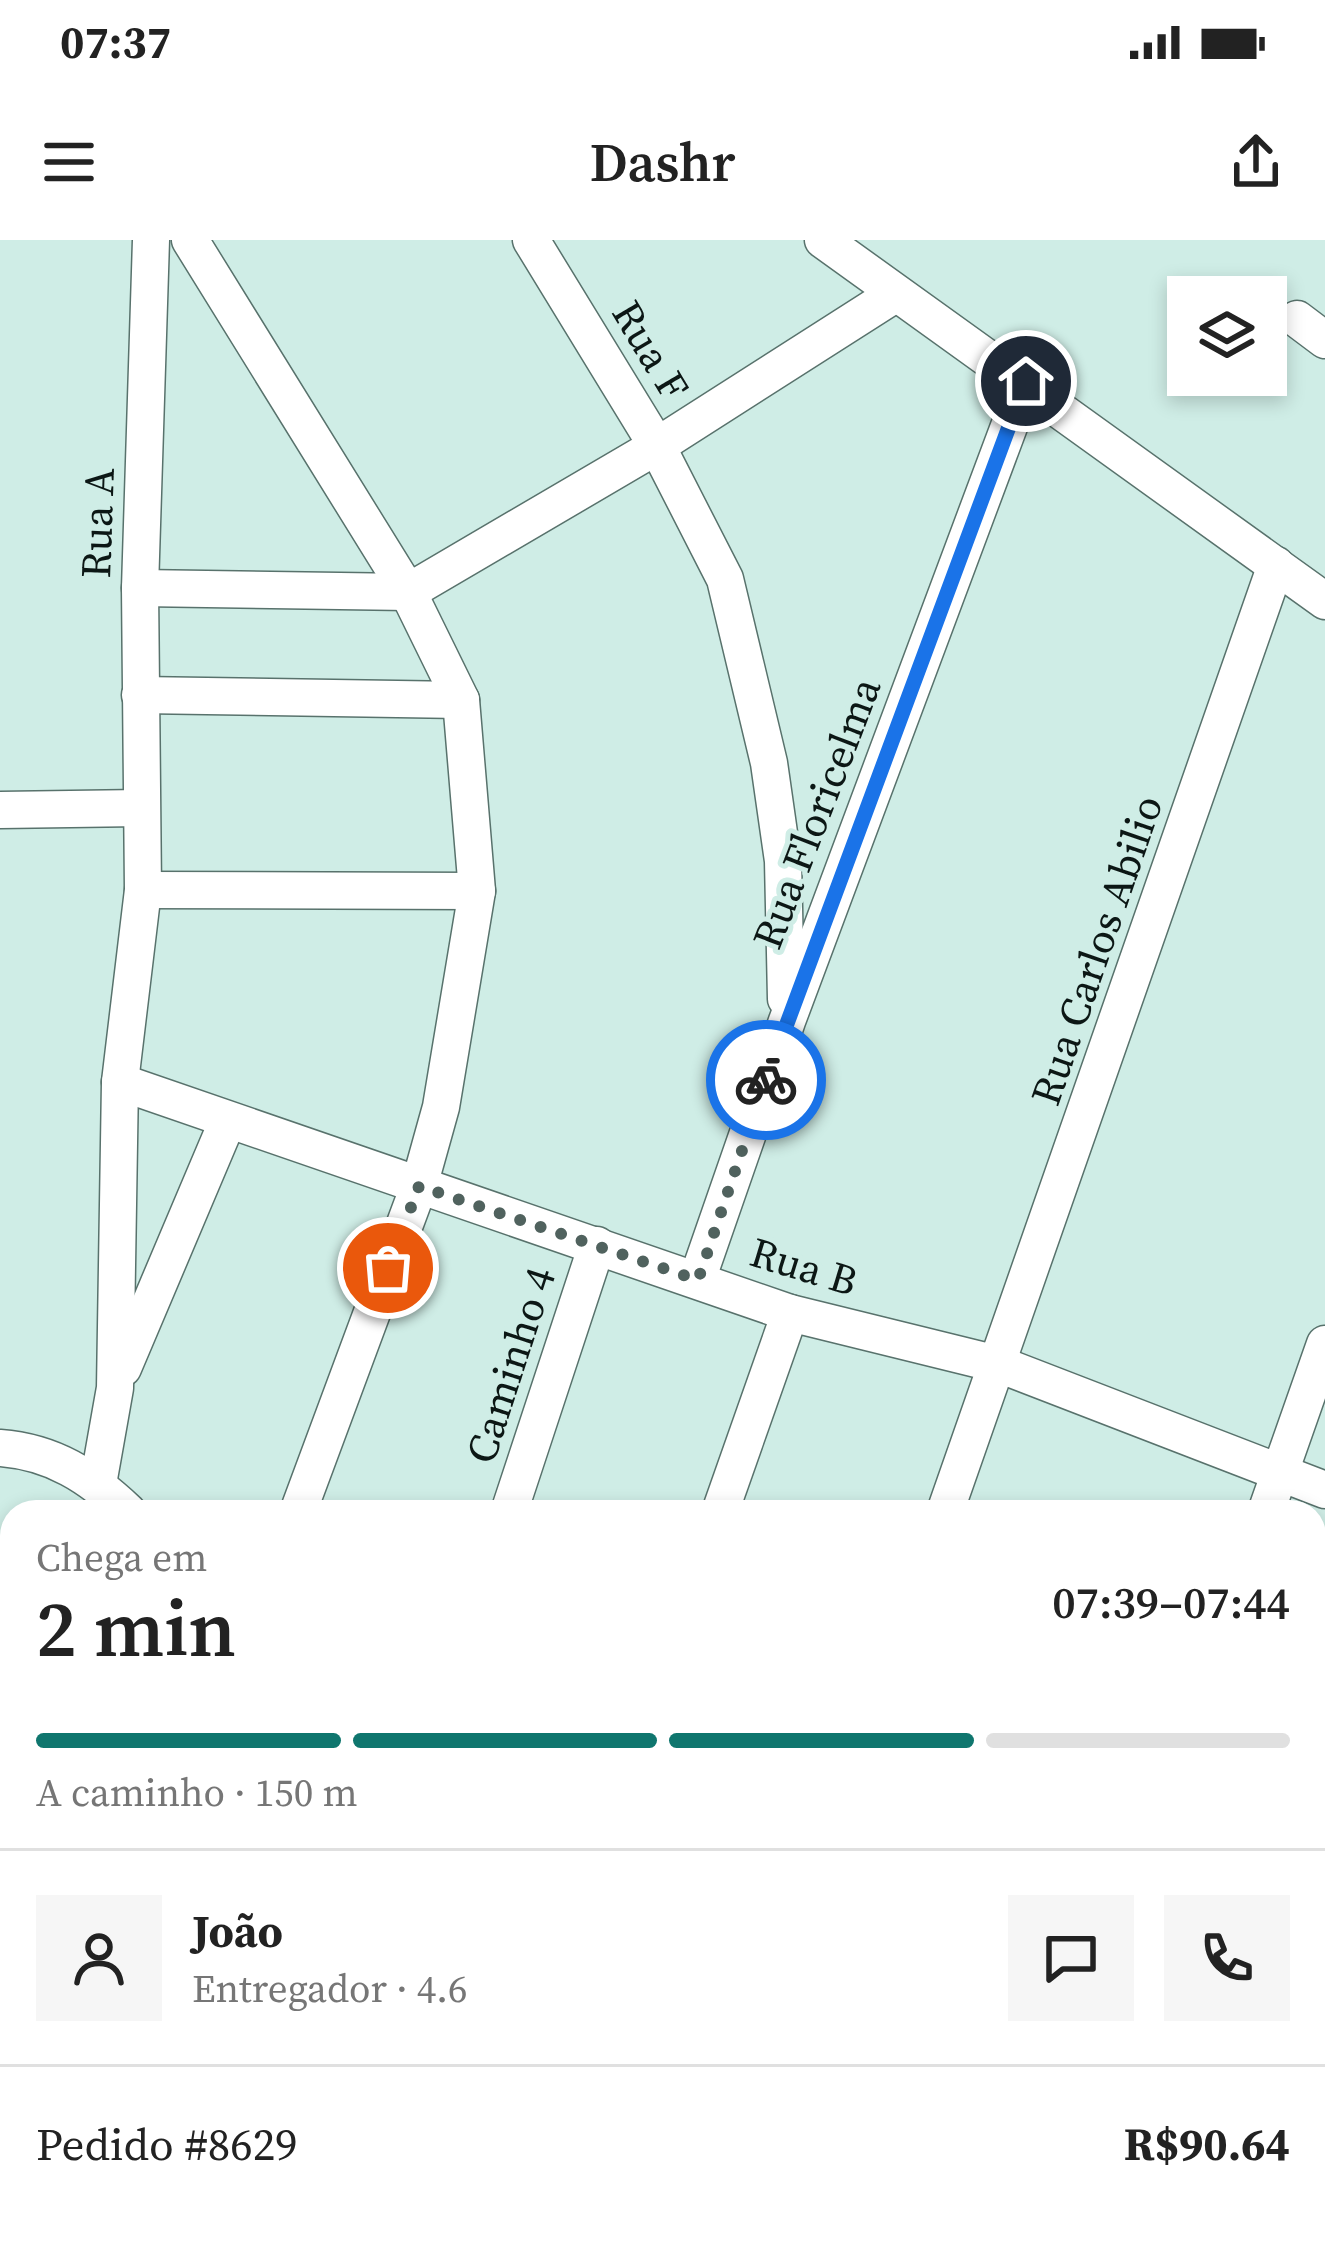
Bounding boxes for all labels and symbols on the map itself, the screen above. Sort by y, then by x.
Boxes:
street label: Rua F [599,289,703,411]
pin [975,330,1077,432]
street label: Rua A [66,467,128,579]
street label: Rua Floricelma [738,669,895,957]
street label: Rua Carlos Abilio [1016,787,1176,1113]
courier [706,1020,826,1140]
pin [337,1217,439,1319]
street label: Rua B [743,1222,865,1310]
street label: Caminho 4 [451,1260,569,1470]

